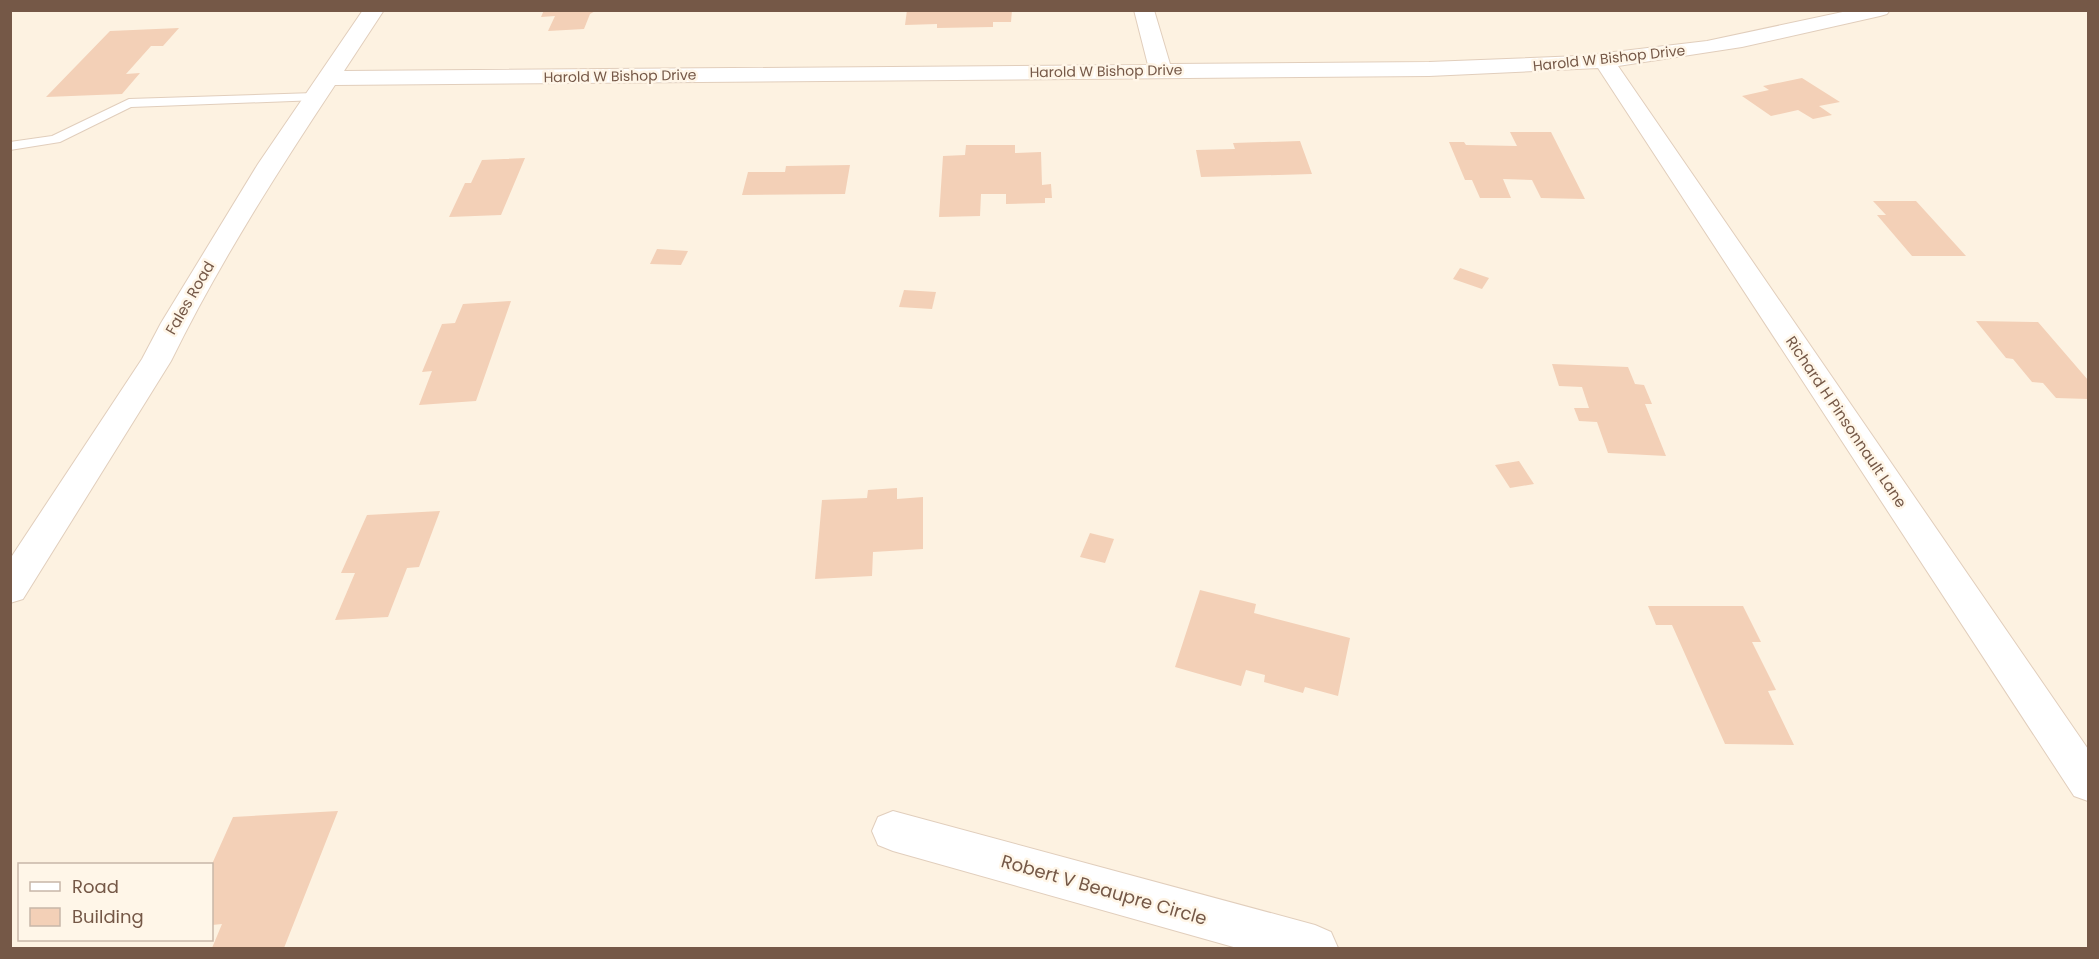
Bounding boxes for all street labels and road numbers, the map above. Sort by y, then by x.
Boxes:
street label: Harold W Bishop Drive [1532,40,1686,76]
street label: Harold W Bishop Drive [1029,60,1183,82]
street label: Harold W Bishop Drive [543,65,697,87]
street label: Fales Road [160,257,219,338]
street label: Richard H Pinsonnault Lane [1781,332,1912,512]
street label: Robert V Beaupre Circle [998,848,1210,931]

